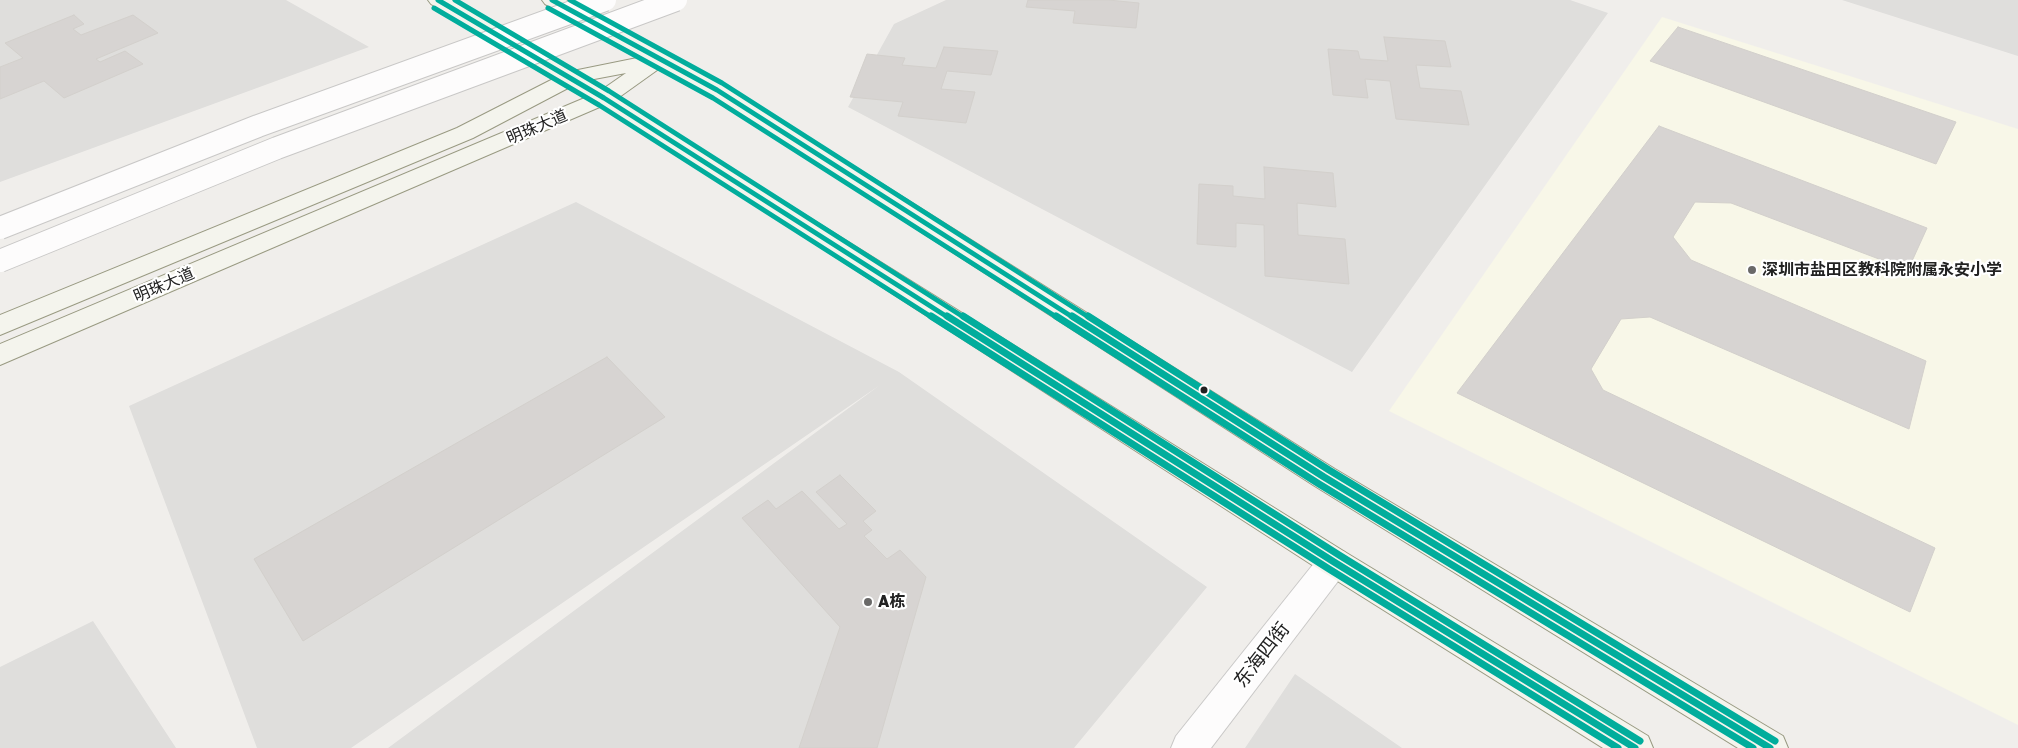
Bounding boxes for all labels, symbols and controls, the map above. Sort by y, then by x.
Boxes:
street label: 明珠大道 [504,106,570,148]
place label: 深圳市盐田区教科院附属永安小学 [1762,260,2002,280]
street label: 明珠大道 [131,264,197,306]
marker: 深圳市盐田区教科院附属永安小学 [1746,264,1758,276]
unlabelled marker [1199,385,1209,395]
place label: A栋 [878,592,905,612]
marker: A栋 [862,596,874,608]
street label: 东海四街 [1230,618,1294,692]

